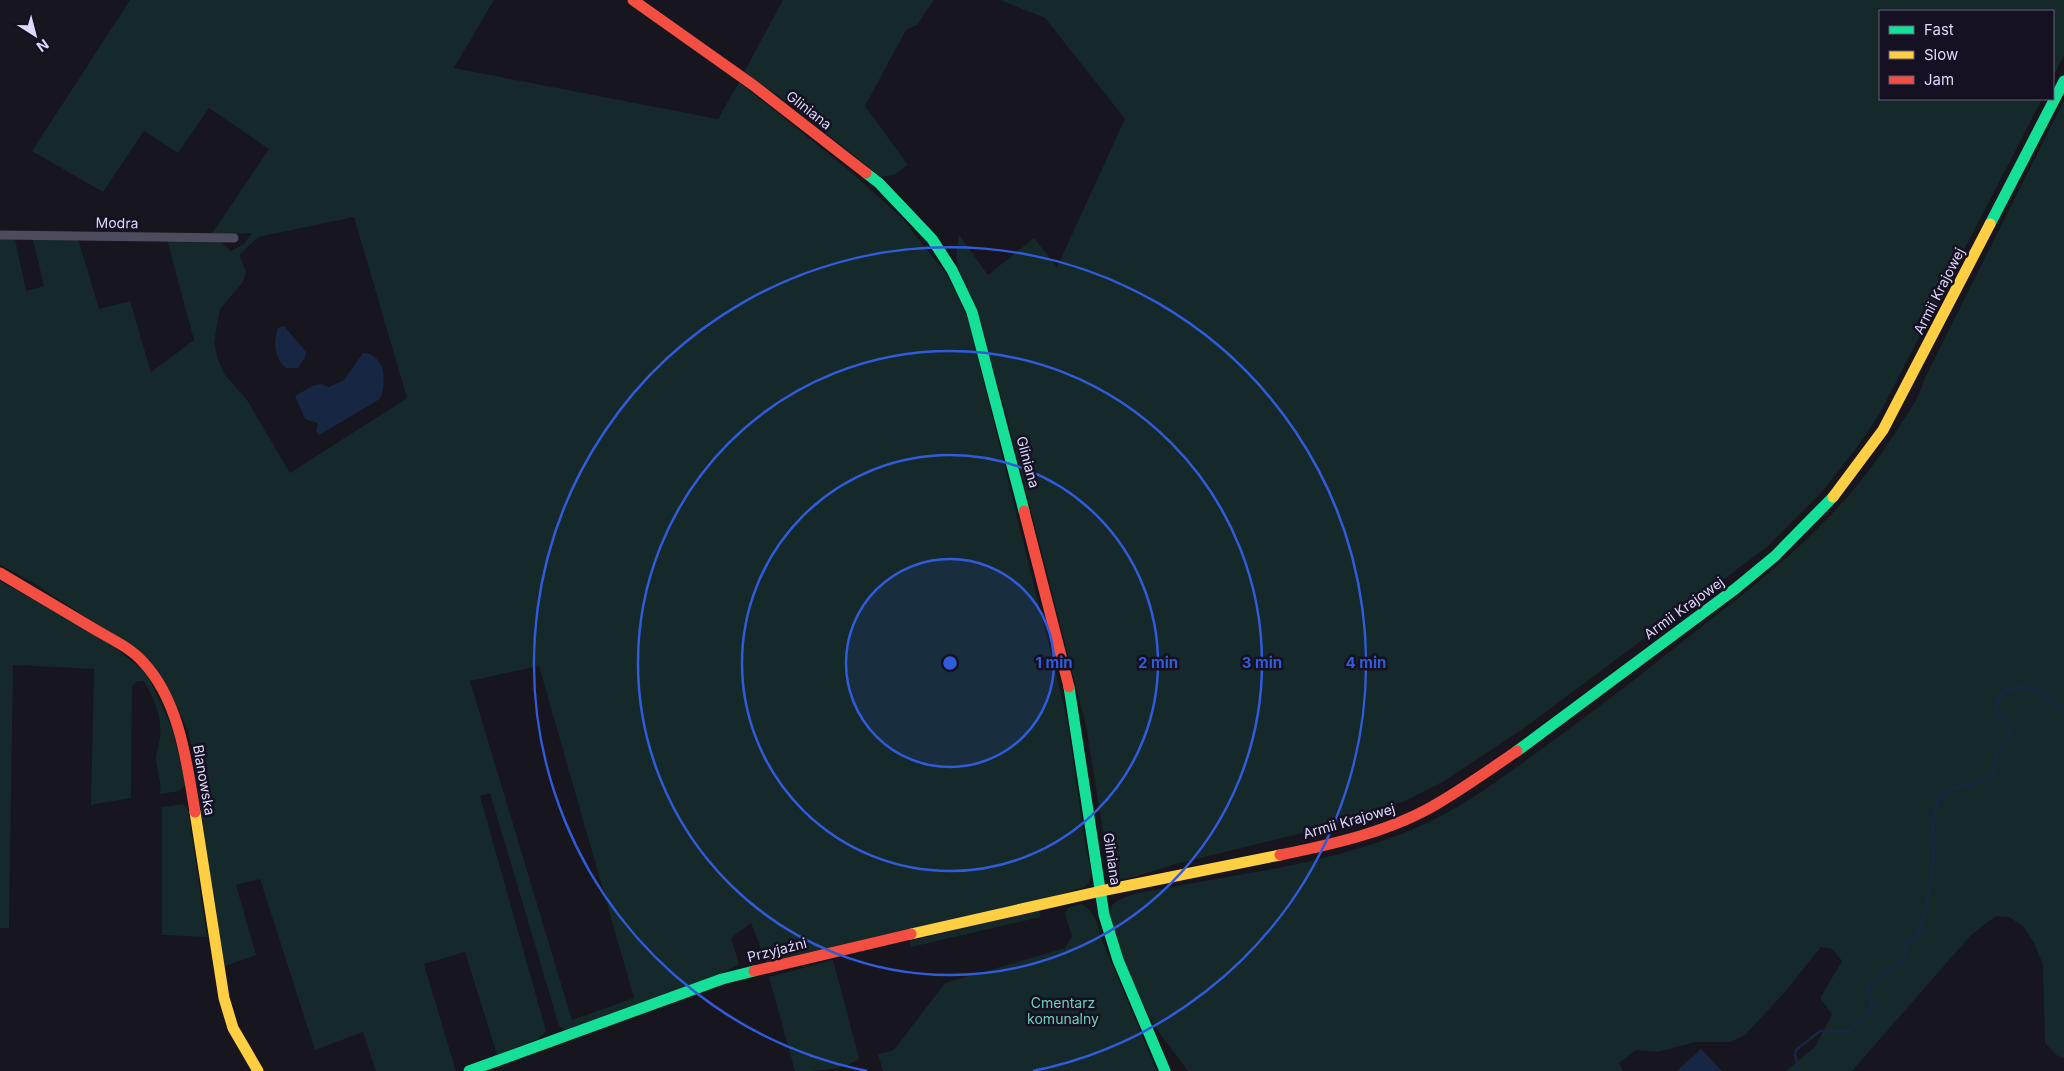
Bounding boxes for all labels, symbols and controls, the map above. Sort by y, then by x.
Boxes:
north arrow [10,10,60,60]
legend [1879,10,2054,100]
text: Fast [1924,20,1954,39]
text: N [34,36,52,56]
text: Slow [1924,45,1958,64]
text: Jam [1924,70,1954,89]
street label: Gliniana [783,87,835,133]
street label: Modra [95,214,139,231]
street label: Armii Krajowej [1909,245,1968,337]
street label: Gliniana [1013,434,1044,490]
street label: Armii Krajowej [1640,573,1727,642]
text: 1 min [1035,653,1073,672]
text: 2 min [1138,653,1178,672]
text: 3 min [1242,653,1282,672]
text: 4 min [1346,653,1386,672]
centre of rings [941,654,959,672]
street label: Blanowska [190,743,219,816]
street label: Armii Krajowej [1301,799,1397,842]
street label: Gliniana [1100,832,1125,886]
street label: Przyjaźni [745,934,808,965]
park label: Cmentarz komunalny [1027,994,1099,1027]

